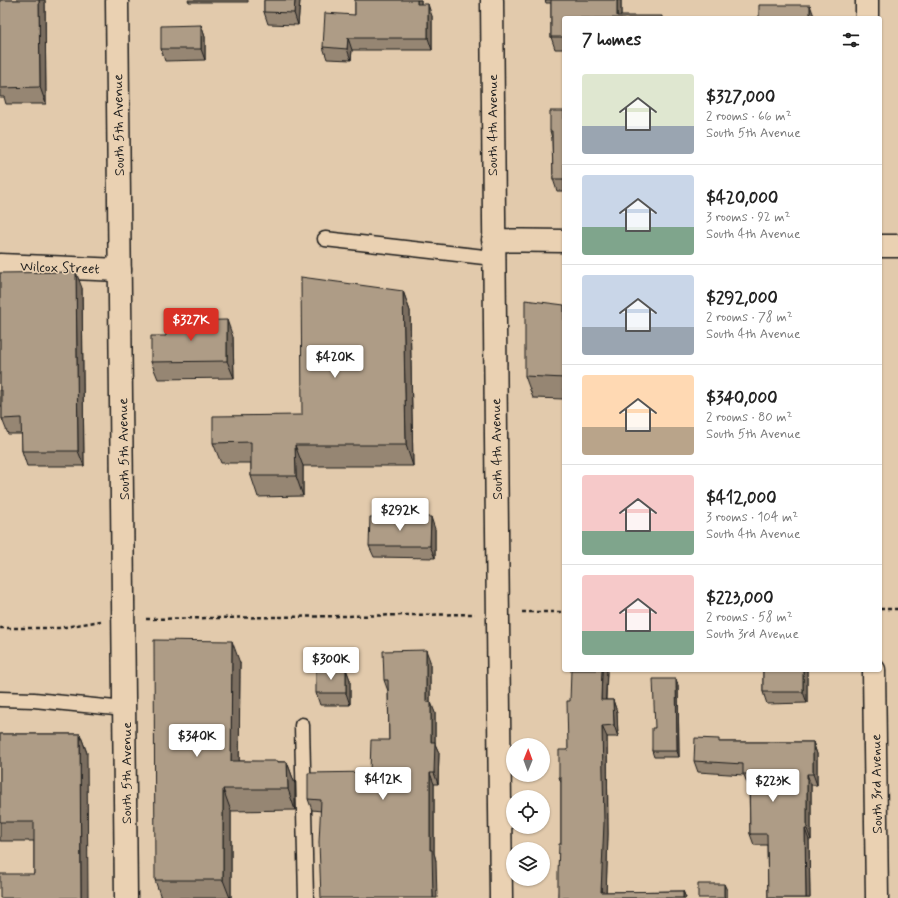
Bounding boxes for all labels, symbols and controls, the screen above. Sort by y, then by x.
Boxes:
text: 7 homes [582,29,641,51]
icon: filters [840,29,862,51]
street label: South 5th Avenue [109,74,129,176]
street label: South 4th Avenue [484,74,502,176]
text: $327,000 [706,86,775,108]
icon: home [614,90,662,138]
text: 2 rooms · 66 m² [706,108,791,125]
text: South 5th Avenue [706,125,801,142]
text: $420,000 [706,187,778,209]
icon: home [614,191,662,239]
text: 3 rooms · 92 m² [706,209,790,226]
text: South 4th Avenue [706,226,801,243]
street label: Wilcox Street [20,258,100,278]
text: $292,000 [706,287,778,309]
icon: home [614,291,662,339]
pin: $327K [163,308,219,342]
text: 2 rooms · 78 m² [706,309,793,326]
text: $327K [173,312,209,329]
text: South 4th Avenue [706,326,801,343]
pin: $420K [307,345,363,379]
text: $420K [315,349,355,366]
text: $340,000 [706,387,777,409]
icon: home [614,391,662,439]
street label: South 5th Avenue [114,398,134,500]
street label: South 4th Avenue [487,398,507,500]
text: 2 rooms · 80 m² [706,409,792,426]
text: South 5th Avenue [706,426,801,443]
text: $412,000 [706,487,776,509]
icon: home [614,491,662,539]
pin: $292K [372,498,428,532]
text: $292K [381,502,419,519]
text: 3 rooms · 104 m² [706,509,798,526]
text: South 4th Avenue [706,526,801,543]
text: $223,000 [706,587,773,609]
icon: home [614,591,662,639]
text: 2 rooms · 58 m² [706,609,793,626]
text: South 3rd Avenue [706,626,799,643]
pin: $300K [303,647,359,681]
text: $300K [312,651,350,668]
street label: South 5th Avenue [118,722,136,824]
pin: $340K [169,724,225,758]
text: $340K [178,728,216,745]
street label: South 3rd Avenue [867,734,887,834]
north arrow [506,738,550,782]
map controls [506,738,550,886]
pin: $412K [355,767,411,801]
pin: $223K [745,769,801,803]
text: $412K [364,771,402,788]
text: $223K [755,773,791,790]
button: locate [506,790,550,834]
button: layers [506,842,550,886]

